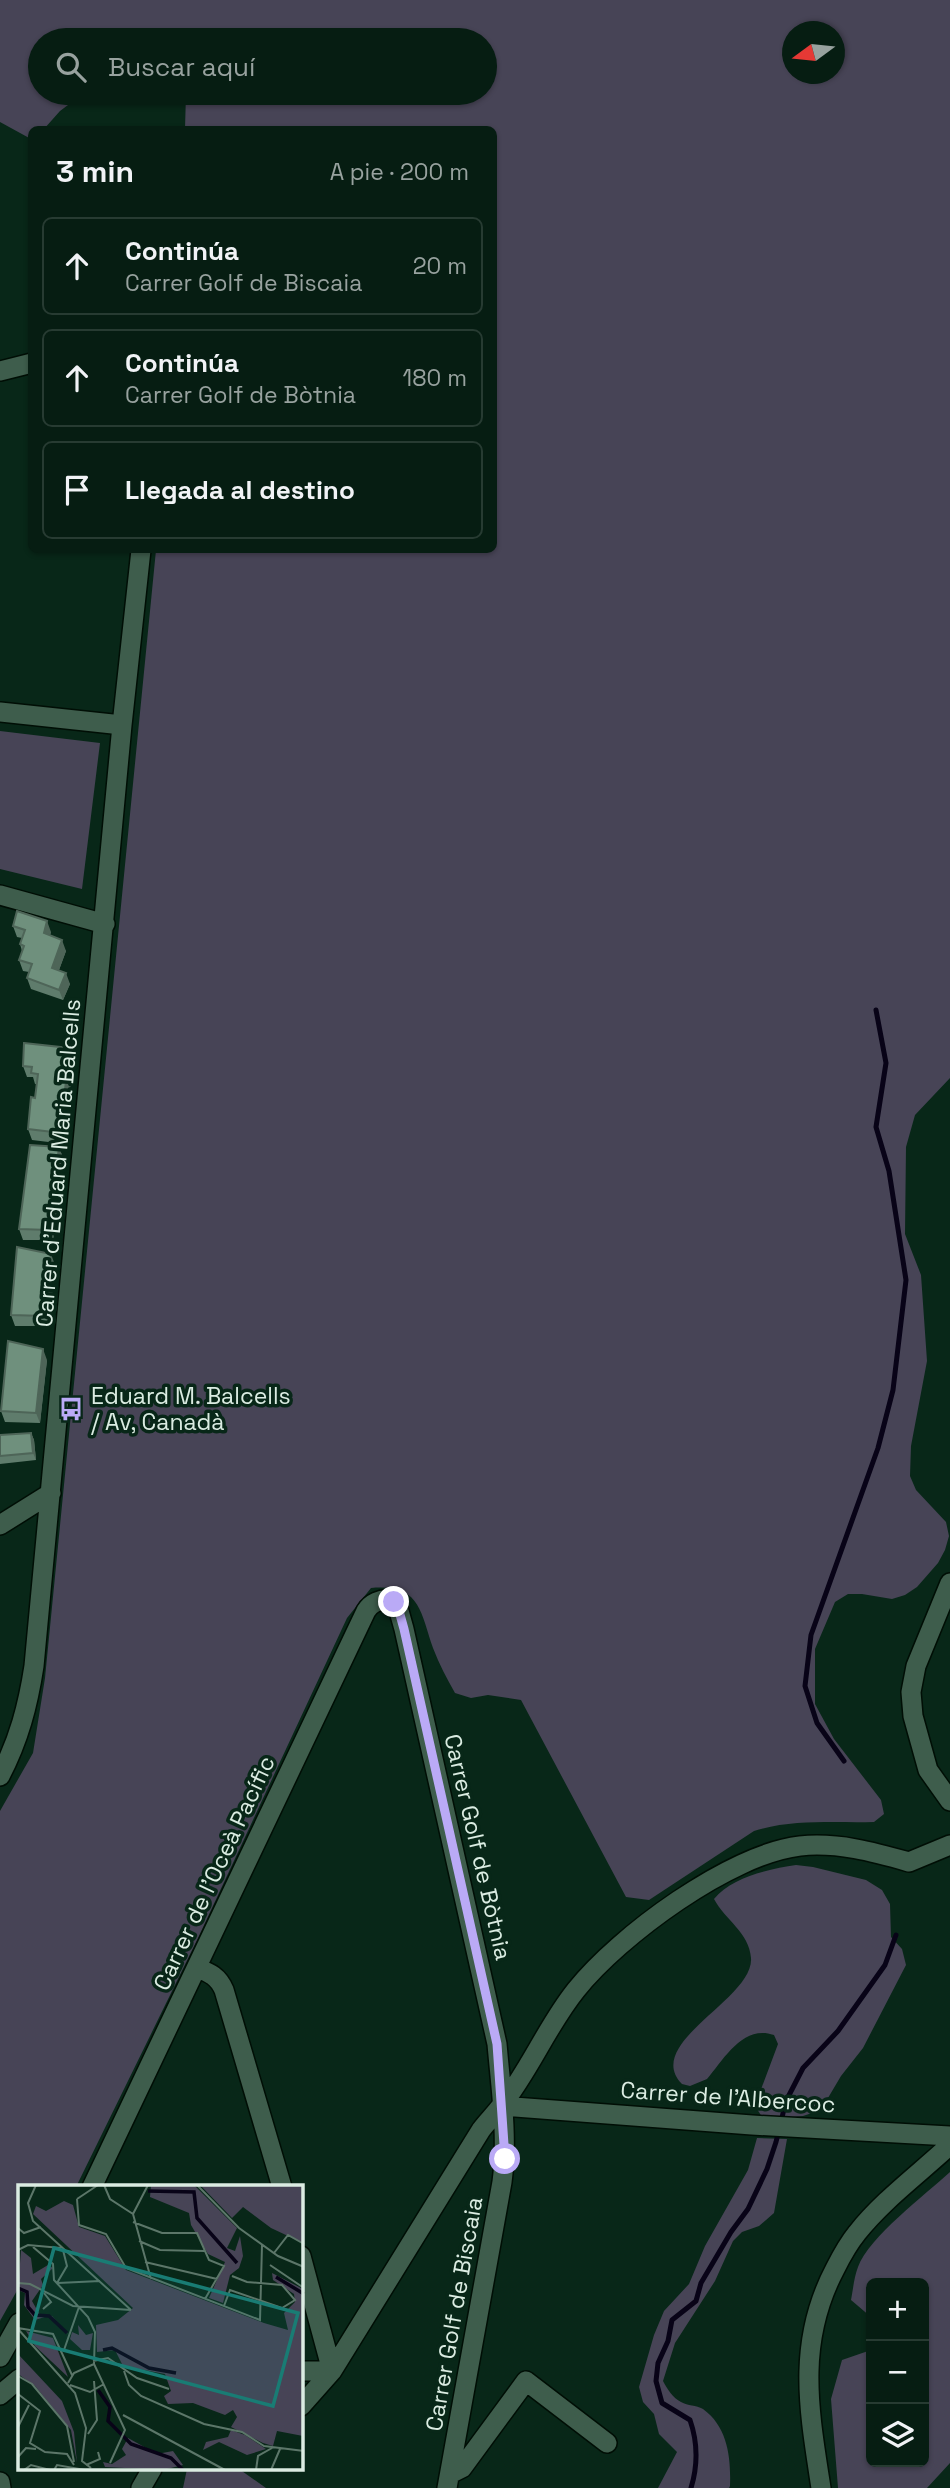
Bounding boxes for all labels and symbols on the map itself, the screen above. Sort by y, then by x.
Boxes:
north arrow [782,21,845,84]
street label: Carrer d'Eduard Maria Balcells [29,998,87,1328]
place label: Eduard M. Balcells / Av, Canadà [91,1381,291,1437]
bus stop icon: Eduard M. Balcells / Av, Canadà [57,1395,85,1423]
route end [378,1586,409,1617]
street label: Carrer Golf de Bòtnia [437,1731,519,1963]
street label: Carrer de l'Oceà Pacífic [146,1751,282,1995]
street label: Carrer de l'Albercoc [620,2075,836,2119]
route start [489,2143,520,2174]
inset map [18,2185,303,2470]
street label: Carrer Golf de Biscaia [419,2195,489,2433]

